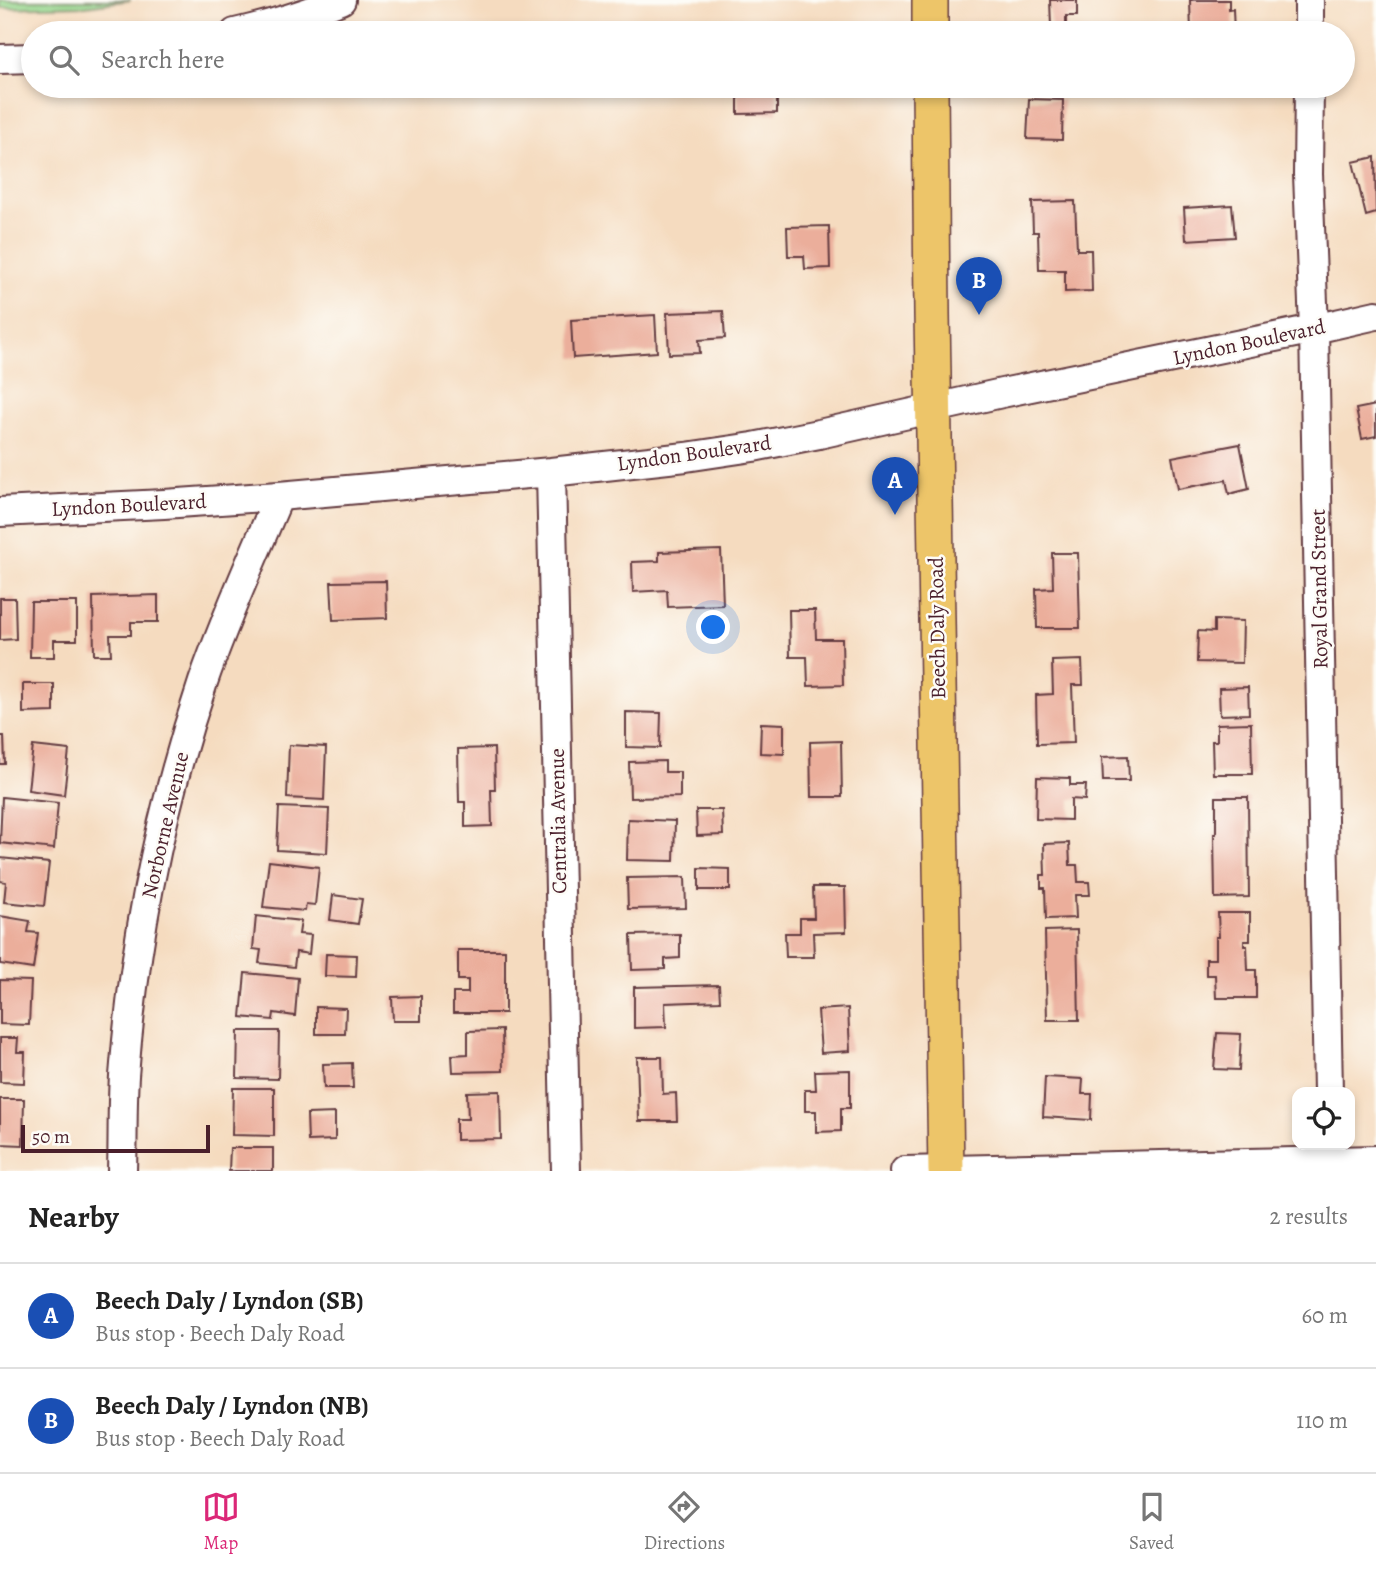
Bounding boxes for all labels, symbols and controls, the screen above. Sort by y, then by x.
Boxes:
search box [21,21,1355,98]
icon: search [45,41,83,79]
text: Search here [101,42,225,77]
pin: B [956,257,1002,315]
street label: Lyndon Boulevard [1170,312,1329,372]
street label: Lyndon Boulevard [615,428,774,478]
pin: A [872,457,918,515]
street label: Lyndon Boulevard [51,487,208,523]
street label: Royal Grand Street [1304,509,1334,669]
street label: Beech Daly Road [922,556,952,699]
your location [696,610,730,644]
street label: Centralia Avenue [543,748,573,894]
street label: Norborne Avenue [134,749,196,901]
map controls [1292,1087,1355,1150]
button: locate [1292,1087,1355,1150]
scale bar [21,1122,210,1154]
text: 50 m [32,1124,70,1150]
text: Nearby [28,1197,119,1237]
text: 2 results [1270,1201,1348,1232]
text: Beech Daly / Lyndon (SB) [95,1283,364,1318]
text: A [44,1300,58,1331]
text: 60 m [1301,1300,1348,1331]
text: Bus stop · Beech Daly Road [95,1318,345,1349]
text: Beech Daly / Lyndon (NB) [95,1388,369,1423]
text: B [44,1405,58,1436]
text: 110 m [1296,1405,1348,1436]
text: Bus stop · Beech Daly Road [95,1423,345,1454]
tab: Map [202,1488,240,1556]
tab: Directions [644,1488,725,1556]
tab: Saved [1129,1488,1174,1556]

